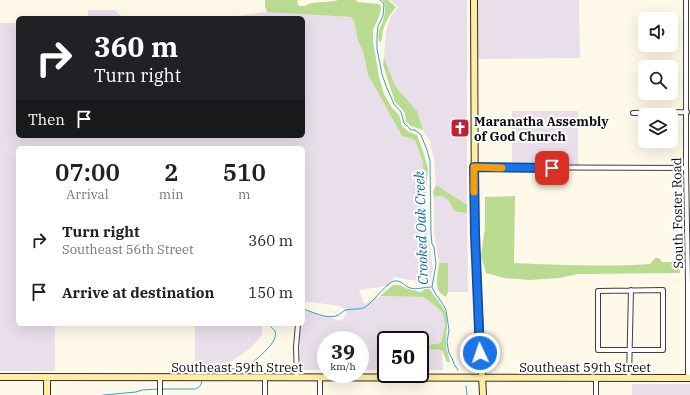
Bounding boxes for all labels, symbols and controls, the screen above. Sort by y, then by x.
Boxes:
map controls [638,12,678,148]
button: sound [638,12,678,52]
text: 360 m [94,28,178,65]
icon: right [28,32,80,84]
button: search [638,60,678,100]
text: Turn right [94,64,181,87]
icon: arrive [73,108,95,130]
button: layers [638,108,678,148]
text: Then [28,110,65,129]
place label: Maranatha Assembly of God Church [474,113,609,145]
church icon: Maranatha Assembly of God Church [449,117,471,139]
pin [535,151,569,185]
text: 07:00 [55,156,120,188]
text: 2 [164,156,178,188]
text: 510 [223,156,266,188]
icon: arrive [541,157,563,179]
street label: South Foster Road [668,157,687,269]
water label: Crooked Oak Creek [410,170,432,285]
text: Arrival [66,186,109,203]
text: min [159,186,184,203]
text: m [238,186,251,203]
text: Turn right [62,222,140,241]
icon: right [28,229,50,251]
text: 360 m [248,231,293,250]
text: Southeast 56th Street [62,241,194,258]
icon: arrive [28,281,50,303]
text: Arrive at destination [62,283,214,302]
text: 150 m [248,283,293,302]
speed limit sign: 50 [377,331,429,383]
position arrow [459,332,501,374]
text: 39 [331,338,355,365]
street label: Southeast 59th Street [171,359,303,376]
street label: Southeast 59th Street [519,359,651,376]
text: km/h [330,360,356,373]

